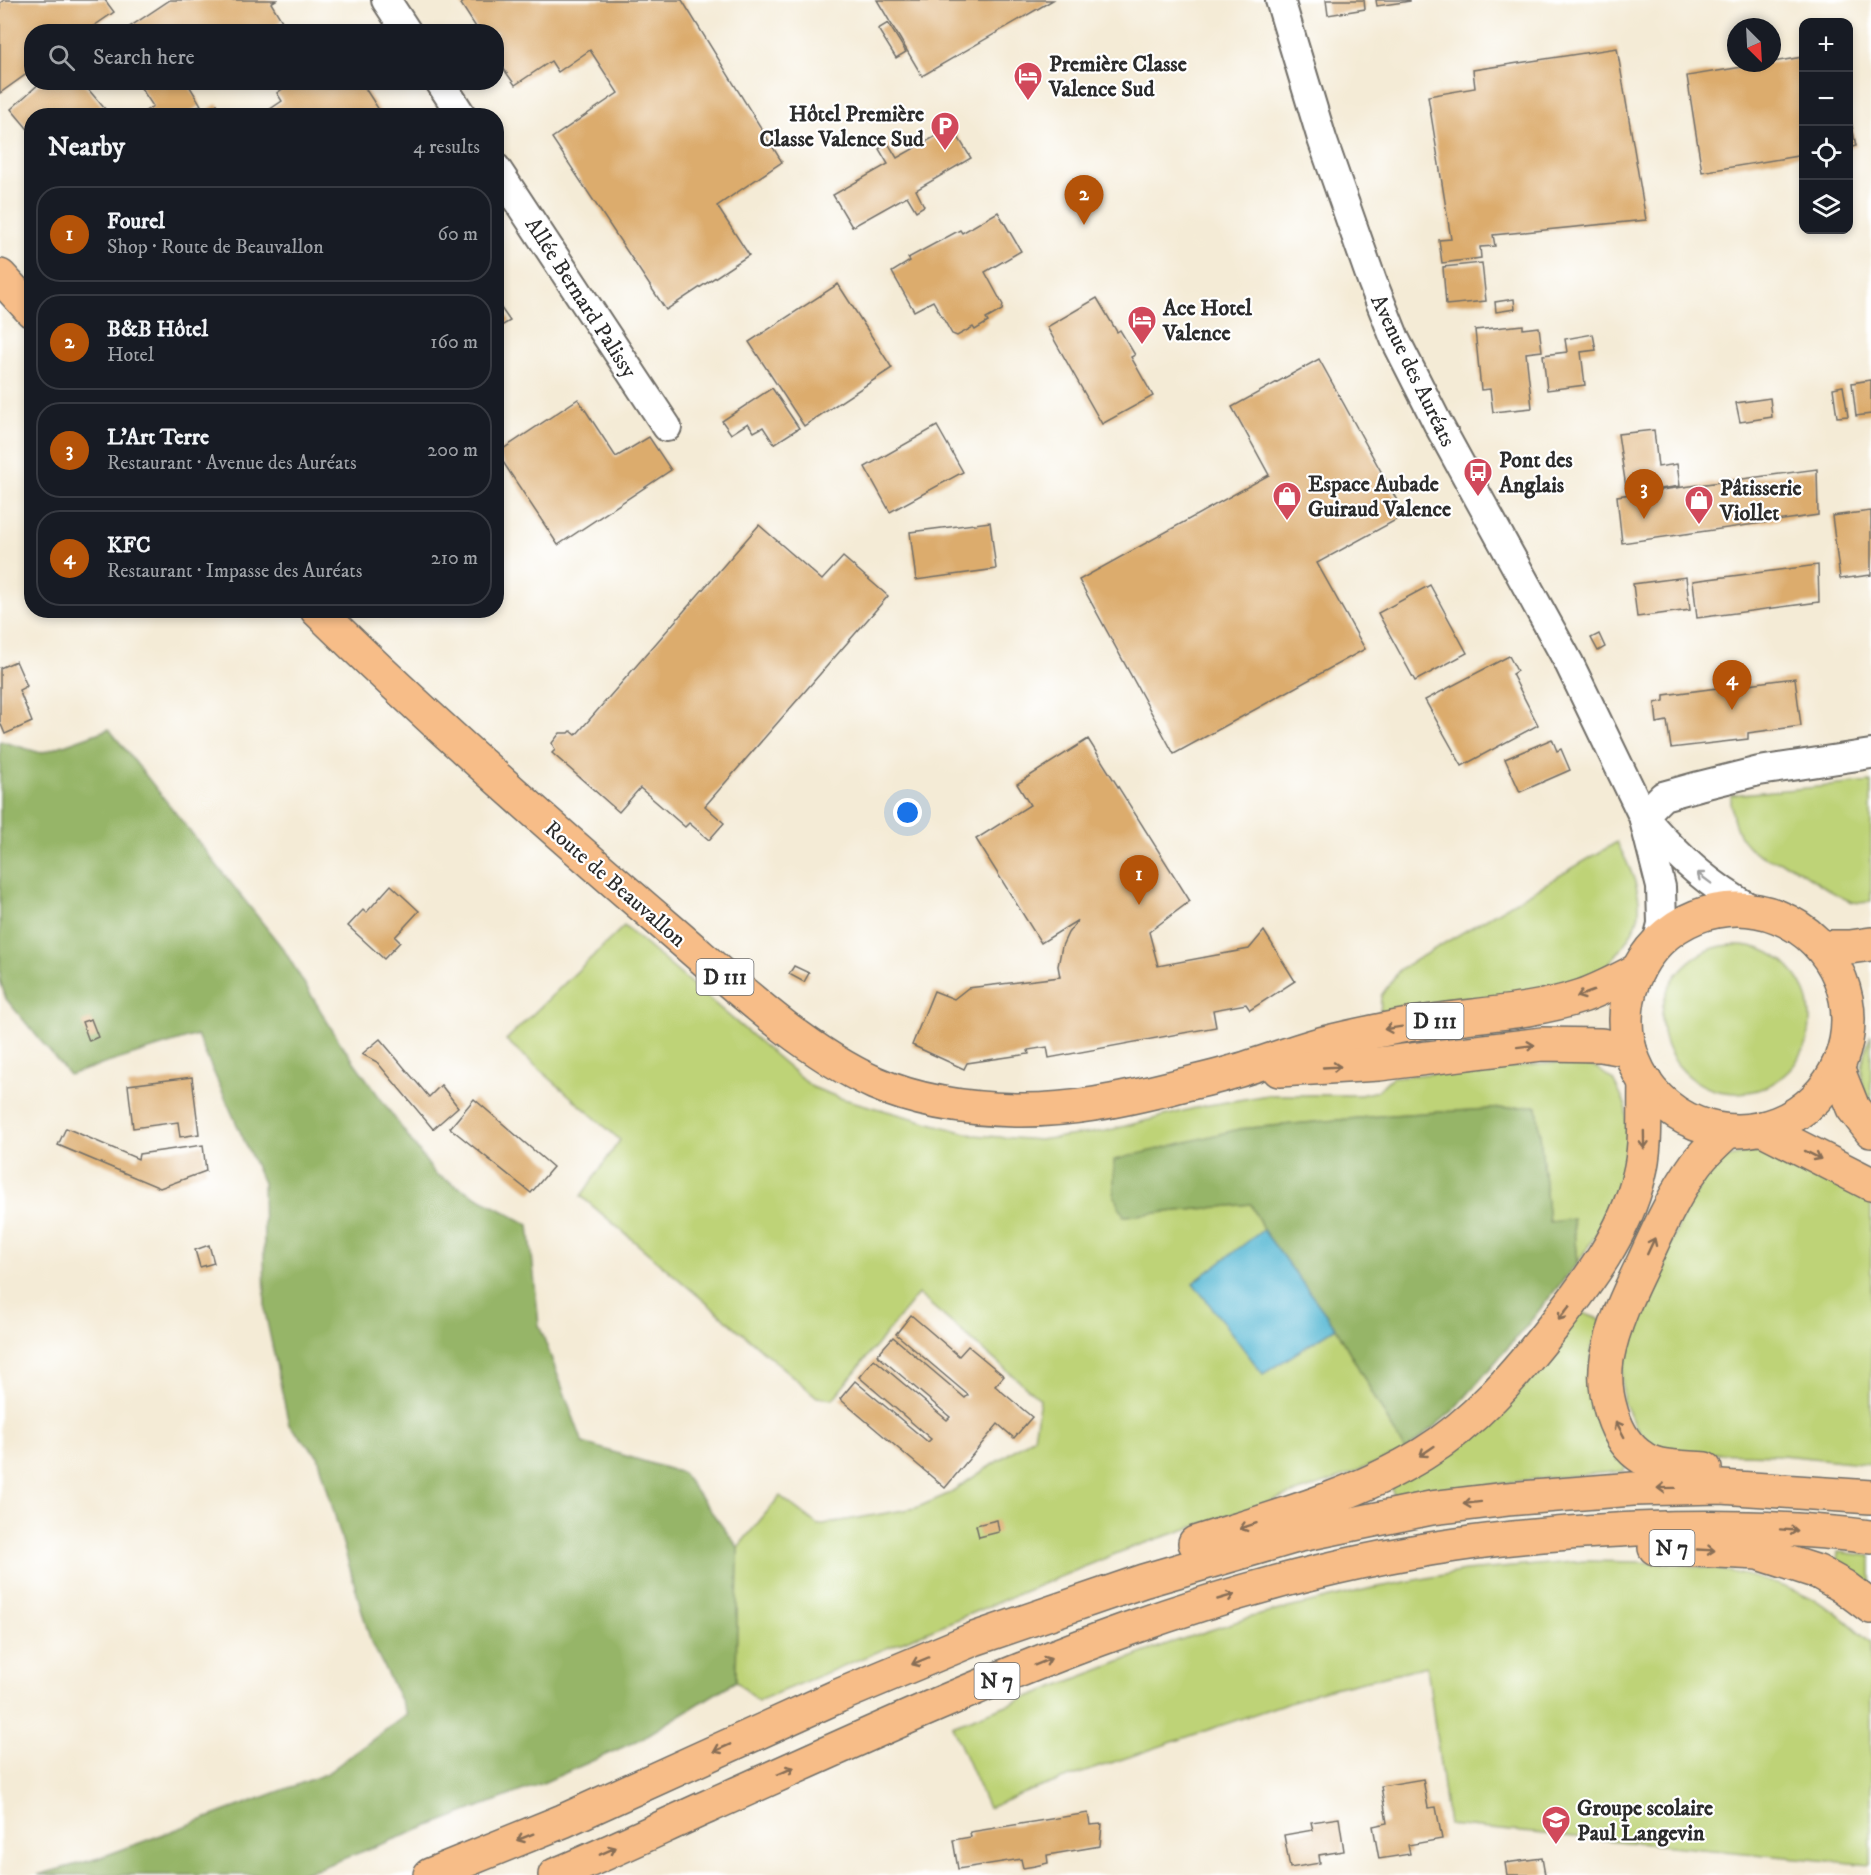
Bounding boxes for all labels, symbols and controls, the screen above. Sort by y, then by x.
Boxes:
north arrow [1727,18,1781,72]
map controls [1799,18,1853,234]
button: + [1799,18,1853,72]
search box [24,24,504,90]
icon: search [45,41,78,74]
text: Search here [93,44,195,71]
place label: Première Classe Valence Sud [1048,51,1187,103]
hotel icon: Première Classe Valence Sud [1012,60,1044,102]
button: − [1799,72,1853,126]
place label: Hôtel Première Classe Valence Sud [759,101,925,153]
parking icon: Hôtel Première Classe Valence Sud [929,110,961,152]
button: locate [1799,126,1853,180]
text: Nearby [48,131,125,164]
text: 4 results [413,135,480,160]
pin: 2 [1064,176,1104,225]
button: layers [1799,180,1853,234]
text: Fourel [107,208,165,235]
street label: Allée Bernard Palissy [519,213,643,383]
text: 1 [66,222,73,247]
text: 60 m [438,222,478,247]
text: Shop · Route de Beauvallon [107,235,324,260]
street label: Avenue des Auréats [1364,290,1461,451]
place label: Ace Hotel Valence [1162,295,1252,347]
hotel icon: Ace Hotel Valence [1126,304,1158,346]
text: B&B Hôtel [107,316,208,343]
text: 2 [65,330,74,355]
text: 160 m [430,330,478,355]
text: Hotel [107,343,154,368]
text: L'Art Terre [107,424,209,451]
text: 3 [66,438,73,463]
text: 200 m [427,438,478,463]
place label: Pont des Anglais [1498,447,1573,499]
text: Restaurant · Avenue des Auréats [107,451,357,476]
bus stop icon: Pont des Anglais [1462,456,1494,498]
pin: 3 [1624,470,1664,519]
place label: Espace Aubade Guiraud Valence [1308,471,1451,523]
place label: Pâtisserie Viollet [1719,475,1802,527]
shop icon: Espace Aubade Guiraud Valence [1271,480,1303,522]
shop icon: Pâtisserie Viollet [1683,484,1715,526]
text: KFC [107,532,151,559]
text: 4 [64,546,75,571]
text: 210 m [431,546,478,571]
text: Restaurant · Impasse des Auréats [107,559,362,584]
pin: 4 [1712,660,1752,710]
your location [893,798,922,827]
street label: Route de Beauvallon [539,815,692,953]
pin: 1 [1120,856,1158,905]
one-way arrow [1696,871,1712,884]
road number: D 111 [696,959,754,995]
one-way arrow [1576,990,1594,1001]
road number: D 111 [1406,1003,1464,1039]
one-way arrow [1383,1023,1403,1034]
one-way arrow [1516,1040,1535,1051]
one-way arrow [1322,1061,1342,1072]
one-way arrow [1638,1129,1650,1149]
one-way arrow [1804,1150,1822,1162]
one-way arrow [1645,1237,1657,1255]
one-way arrow [1557,1305,1570,1321]
one-way arrow [1614,1421,1626,1438]
one-way arrow [1419,1445,1436,1457]
one-way arrow [1656,1482,1676,1494]
one-way arrow [1462,1498,1482,1509]
one-way arrow [1239,1521,1258,1532]
one-way arrow [1779,1525,1798,1536]
road number: N 7 [1650,1530,1694,1566]
one-way arrow [1695,1545,1715,1556]
one-way arrow [1216,1591,1235,1602]
one-way arrow [911,1656,929,1667]
one-way arrow [1033,1656,1052,1667]
road number: N 7 [974,1663,1020,1699]
one-way arrow [714,1743,732,1755]
one-way arrow [777,1765,795,1777]
place label: Groupe scolaire Paul Langevin [1577,1795,1713,1847]
school or university icon: Groupe scolaire Paul Langevin [1540,1804,1572,1846]
one-way arrow [516,1832,535,1843]
one-way arrow [599,1845,617,1857]

